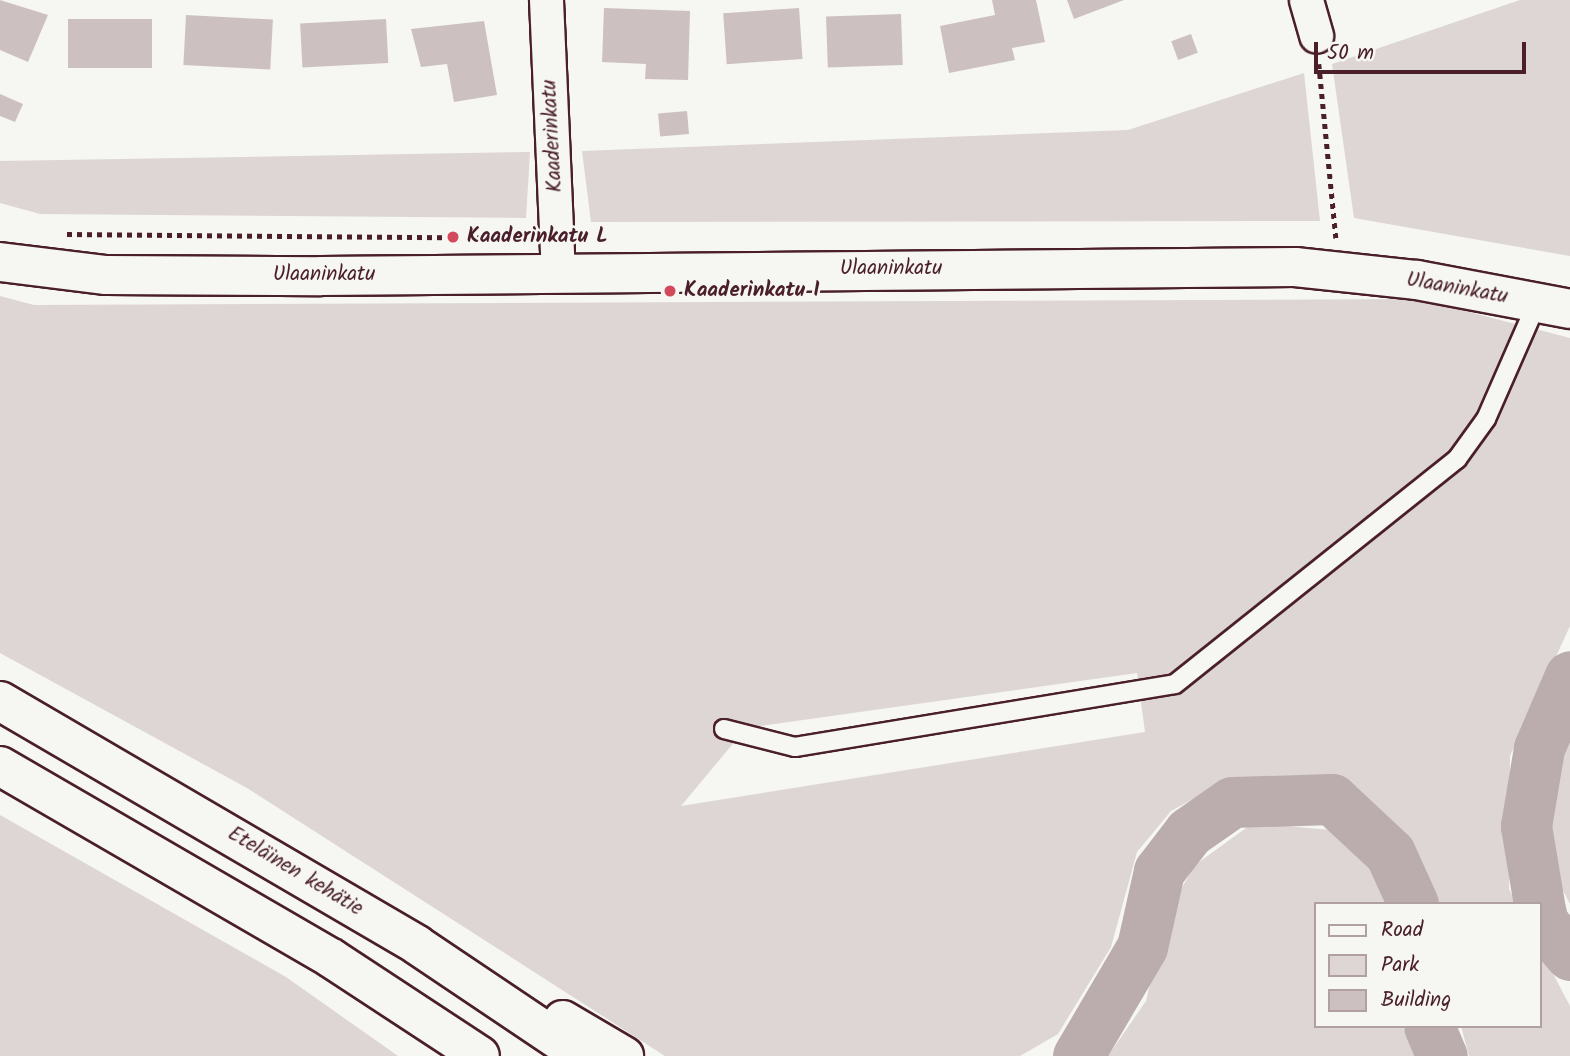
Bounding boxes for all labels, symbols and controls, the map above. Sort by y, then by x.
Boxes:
scale bar [1318,28,1530,72]
text: 50 m [1327,37,1374,70]
street label: Kaaderinkatu [537,79,569,193]
place label: Kaaderinkatu L [467,224,608,250]
marker: Kaaderinkatu L [445,229,461,245]
street label: Ulaaninkatu [840,256,942,282]
street label: Ulaaninkatu [273,262,375,288]
street label: Ulaaninkatu [1404,268,1510,310]
place label: Kaaderinkatu I [684,278,820,304]
marker: Kaaderinkatu I [662,283,678,299]
street label: Eteläinen kehätie [223,822,367,922]
legend [1314,902,1542,1028]
text: Road [1381,914,1423,947]
text: Park [1381,949,1419,982]
text: Building [1381,984,1451,1017]

